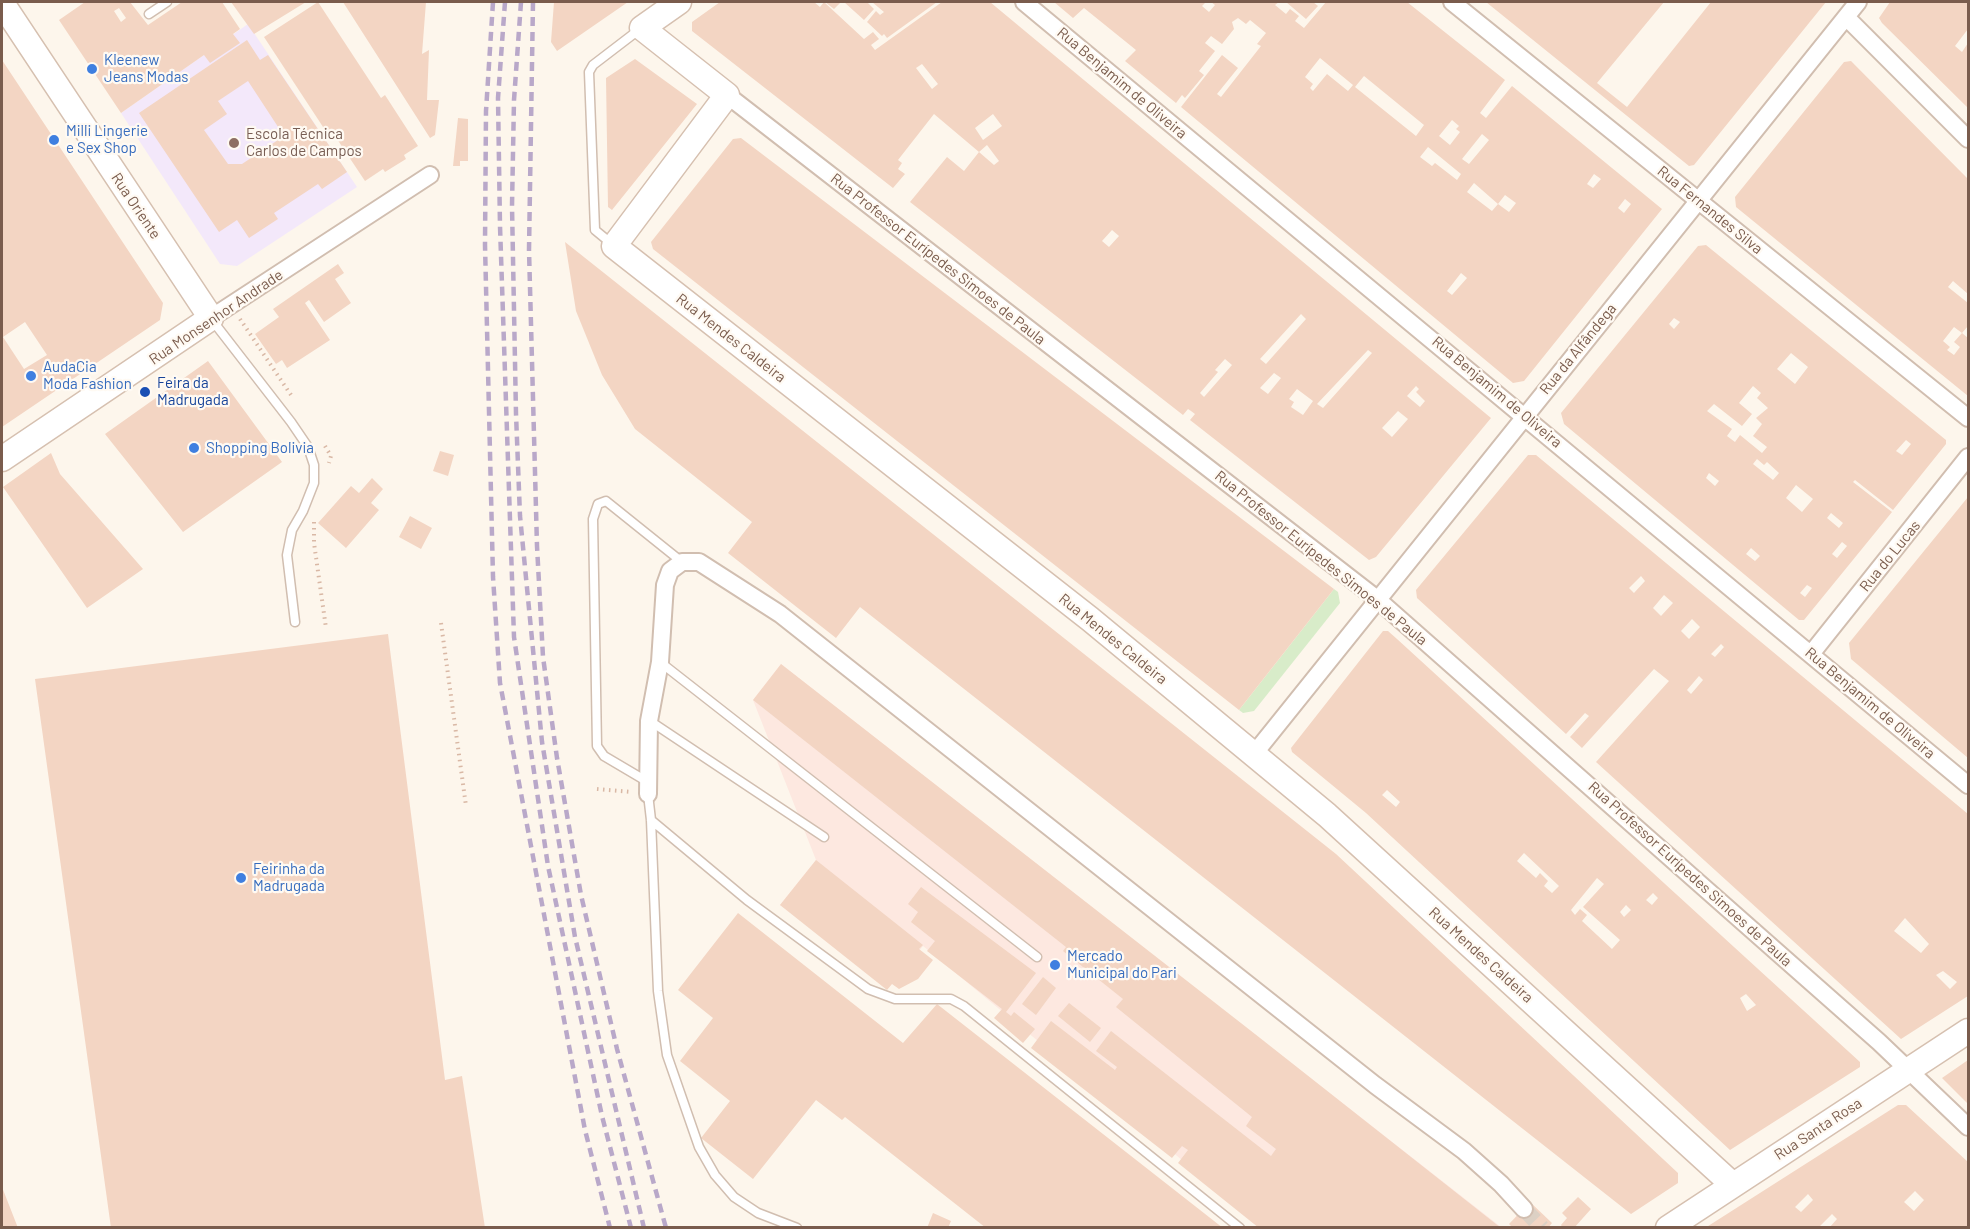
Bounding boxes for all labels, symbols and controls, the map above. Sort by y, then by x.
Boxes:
street label: Rua Benjamim de Oliveira [1053,23,1191,143]
place label: Kleenew Jeans Modas [104,51,189,86]
marker: Kleenew Jeans Modas [85,62,99,76]
place label: Milli Lingerie e Sex Shop [66,122,148,157]
place label: Escola Técnica Carlos de Campos [246,125,362,160]
marker: Milli Lingerie e Sex Shop [47,133,61,147]
marker: Escola Técnica Carlos de Campos [227,136,241,150]
street label: Rua Fernandes Silva [1654,162,1766,258]
street label: Rua Professor Eurípedes Simoes de Paula [827,169,1049,349]
street label: Rua Oriente [107,170,165,242]
street label: Rua Monsenhor Andrade [146,266,286,368]
street label: Rua Mendes Caldeira [673,290,789,386]
street label: Rua da Alfândega [1536,300,1620,398]
street label: Rua Benjamim de Oliveira [1428,332,1566,452]
place label: AudaCia Moda Fashion [43,358,132,393]
marker: AudaCia Moda Fashion [24,369,38,383]
place label: Feira da Madrugada [157,374,229,409]
marker: Feira da Madrugada [138,385,152,399]
place label: Shopping Bolivia [206,439,314,457]
marker: Shopping Bolivia [187,441,201,455]
street label: Rua Professor Eurípedes Simoes de Paula [1211,467,1431,649]
street label: Rua do Lucas [1856,517,1924,595]
street label: Rua Mendes Caldeira [1055,590,1171,688]
street label: Rua Benjamim de Oliveira [1801,643,1939,763]
street label: Rua Professor Eurípedes Simoes de Paula [1584,778,1796,970]
place label: Feirinha da Madrugada [253,860,325,895]
marker: Feirinha da Madrugada [234,871,248,885]
street label: Rua Mendes Caldeira [1425,903,1537,1007]
place label: Mercado Municipal do Pari [1067,947,1177,982]
marker: Mercado Municipal do Pari [1048,958,1062,972]
street label: Rua Santa Rosa [1771,1094,1865,1164]

